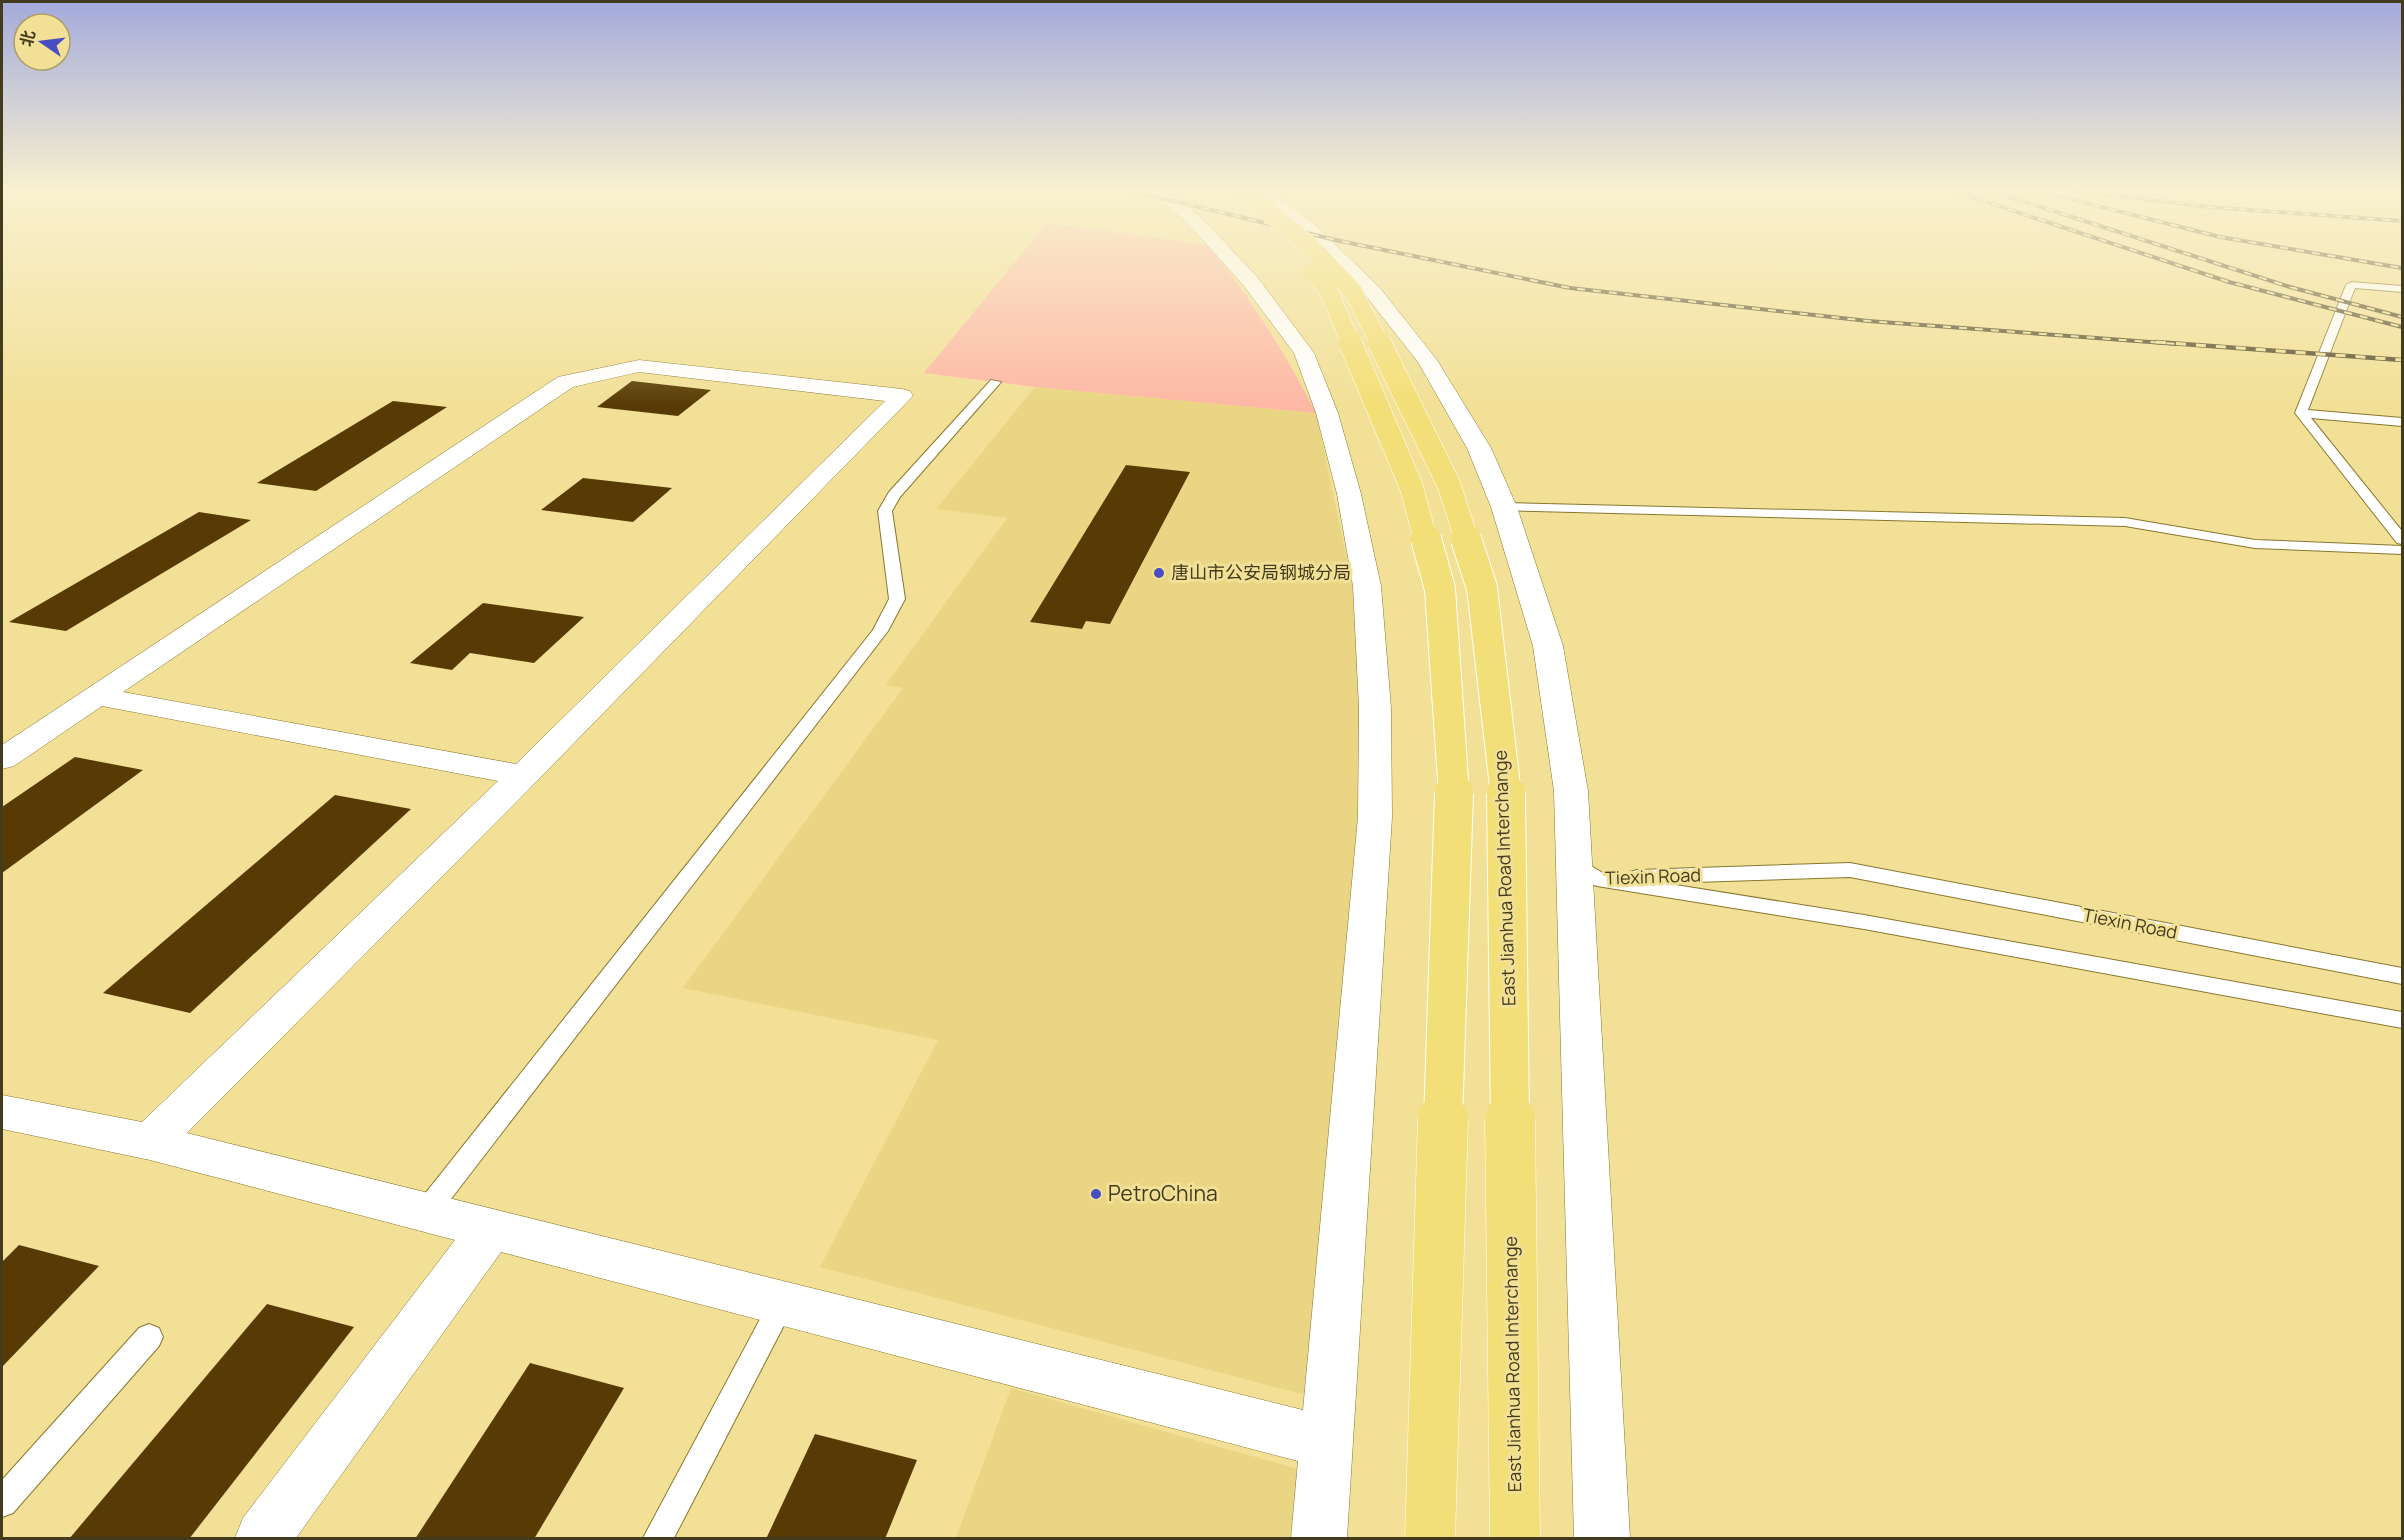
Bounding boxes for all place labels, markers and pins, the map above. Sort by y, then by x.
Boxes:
place label: 唐山市公安局钢城分局 [1171,560,1351,584]
marker: 唐山市公安局钢城分局 [1152,566,1166,580]
place label: PetroChina [1108,1179,1218,1207]
marker: PetroChina [1089,1187,1103,1201]

